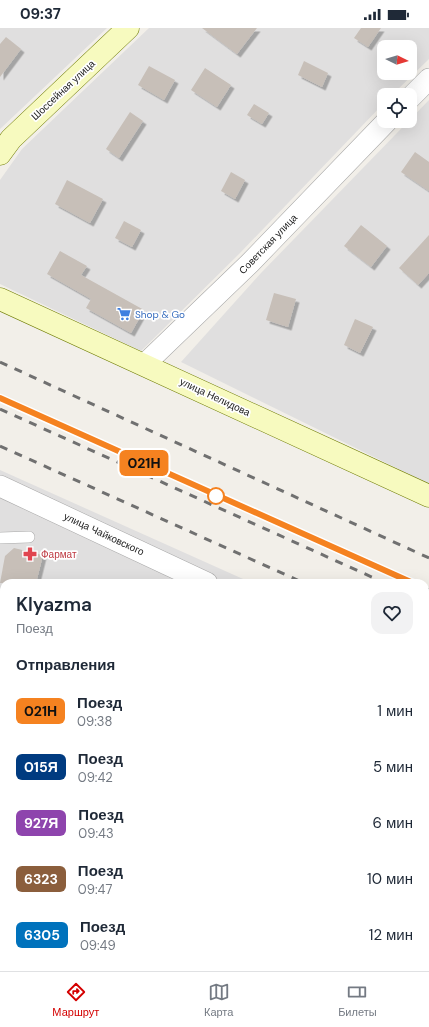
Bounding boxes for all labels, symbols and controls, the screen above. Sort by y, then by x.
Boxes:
text: 09:37 [20,4,61,24]
north arrow [377,40,417,80]
map controls [377,40,417,128]
street label: Шоссейная улица [28,57,98,123]
button: locate [377,88,417,128]
street label: Советская улица [236,211,300,277]
supermarket icon: Shop & Go [116,306,132,322]
place label: Shop & Go [135,308,185,321]
street label: улица Нелидова [178,375,253,419]
line badge: 021Н [116,450,172,476]
text: 021Н [127,454,161,472]
unlabelled marker [207,487,225,505]
street label: улица Чайковского [62,510,147,559]
pharmacy icon: Фармат [22,546,38,562]
place label: Фармат [41,548,77,561]
text: Klyazma [16,592,92,617]
button: heart [371,592,413,634]
text: Поезд [16,620,53,637]
text: Отправления [16,655,115,675]
text: Поезд [77,693,122,713]
text: 1 мин [377,701,413,721]
text: 021Н [24,702,57,720]
text: 09:38 [77,713,112,730]
text: Поезд [78,749,123,769]
text: 5 мин [373,757,413,777]
text: 015Я [24,758,58,776]
text: 09:42 [78,769,113,786]
text: Поезд [78,805,124,825]
text: 6 мин [373,813,413,833]
text: 927Я [24,814,58,832]
text: 09:43 [78,825,114,842]
text: Поезд [78,861,123,881]
text: 10 мин [367,869,413,889]
text: 6323 [24,870,58,888]
text: 09:47 [78,881,112,898]
text: Поезд [80,917,125,937]
text: 12 мин [369,925,413,945]
text: 6305 [24,926,60,944]
text: 09:49 [80,937,116,954]
tab: Маршрут [52,981,99,1019]
tab: Карта [204,981,233,1019]
tab: Билеты [338,981,377,1019]

